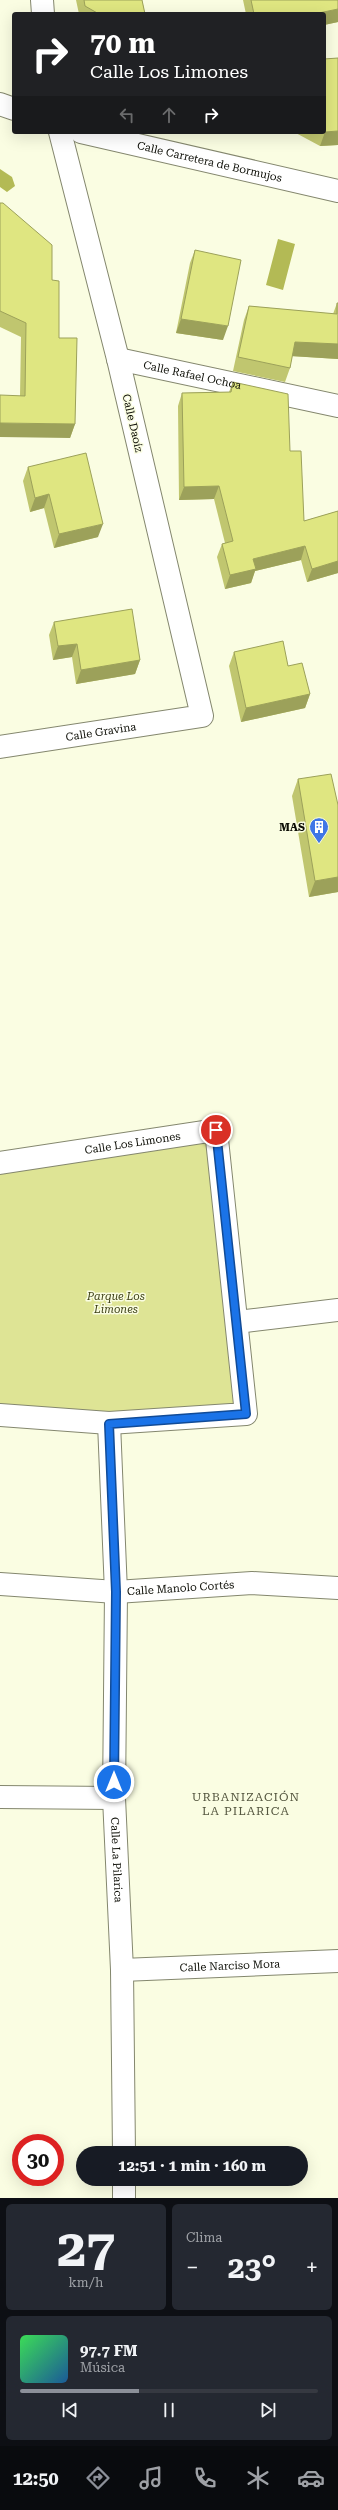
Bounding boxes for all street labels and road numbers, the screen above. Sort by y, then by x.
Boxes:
street label: Calle Carretera de Bormujos [136,139,283,185]
street label: Calle Rafael Ochoa [142,359,242,392]
street label: Calle Daoíz [120,393,146,453]
street label: Calle Gravina [65,720,137,744]
street label: Calle Los Limones [84,1130,181,1157]
street label: Calle Manolo Cortés [127,1578,235,1598]
street label: Calle La Pilarica [108,1817,125,1903]
street label: Calle Narciso Mora [179,1957,280,1975]

